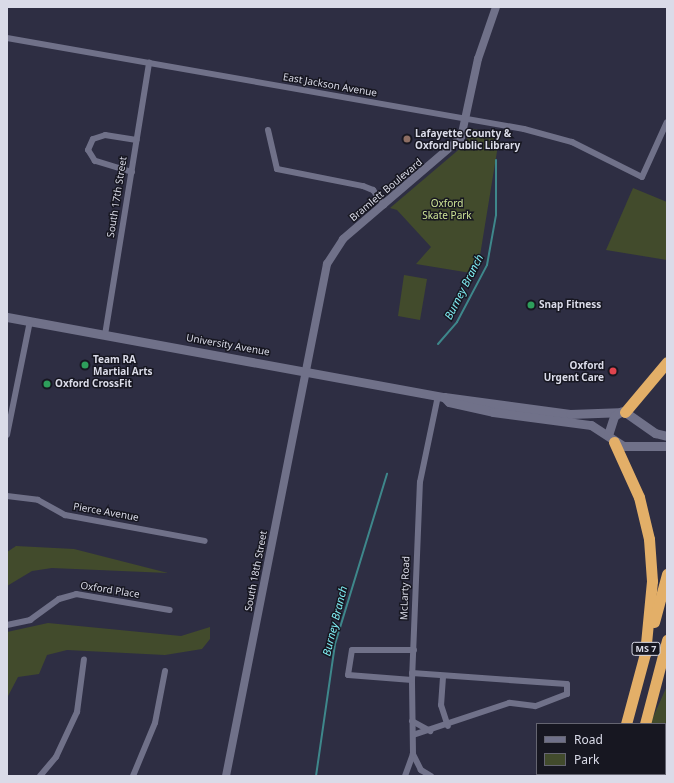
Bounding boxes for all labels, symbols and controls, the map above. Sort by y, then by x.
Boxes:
street label: East Jackson Avenue [282,71,378,99]
place label: Lafayette County & Oxford Public Library [415,127,520,150]
marker: Lafayette County & Oxford Public Library [402,134,412,144]
street label: South 17th Street [105,156,129,238]
street label: Bramlett Boulevard [347,156,425,224]
park label: Oxford Skate Park [422,197,472,220]
water label: Burney Branch [442,252,486,322]
place label: Snap Fitness [539,299,601,311]
marker: Snap Fitness [526,300,536,310]
street label: University Avenue [185,332,271,358]
place label: Team RA Martial Arts [93,353,153,376]
place label: Oxford Urgent Care [544,359,604,382]
marker: Team RA Martial Arts [80,360,90,370]
marker: Oxford Urgent Care [607,365,619,377]
place label: Oxford CrossFit [55,378,132,390]
marker: Oxford CrossFit [42,379,52,389]
street label: Pierce Avenue [72,500,140,524]
street label: South 18th Street [242,530,270,612]
street label: McLarty Road [398,556,412,620]
street label: Oxford Place [79,579,141,601]
water label: Burney Branch [320,585,350,657]
road number: MS 7 [631,642,661,656]
legend [536,723,666,775]
text: Road [574,731,603,748]
text: Park [574,751,599,768]

